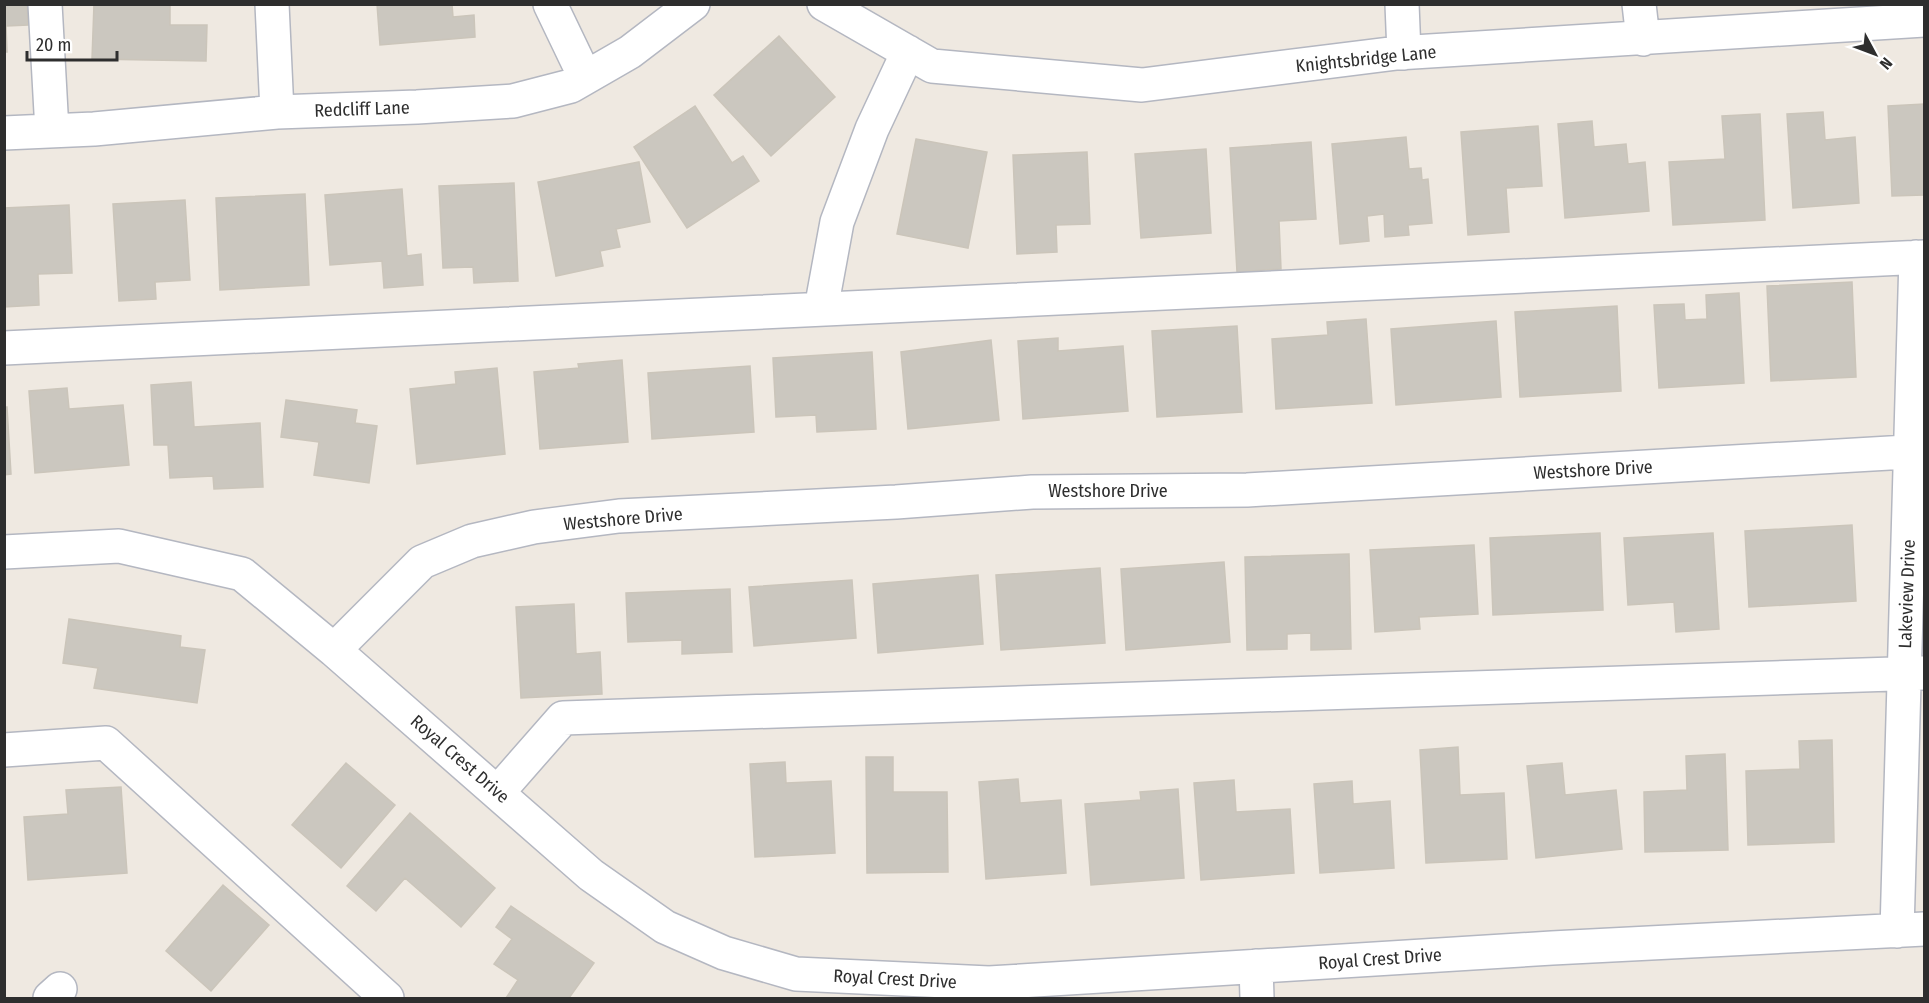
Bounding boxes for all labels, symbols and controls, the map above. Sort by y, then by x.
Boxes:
scale bar [27,24,117,62]
north arrow [1845,24,1905,84]
text: 20 m [36,34,71,56]
street label: Knightsbridge Lane [1295,41,1438,77]
text: N [1876,54,1896,73]
street label: Redcliff Lane [314,96,410,122]
street label: Westshore Drive [1533,456,1653,484]
street label: Westshore Drive [1048,480,1168,502]
street label: Westshore Drive [563,503,684,535]
street label: Lakeview Drive [1894,539,1920,649]
street label: Royal Crest Drive [406,710,514,808]
street label: Royal Crest Drive [1317,944,1443,974]
street label: Royal Crest Drive [833,965,957,993]

